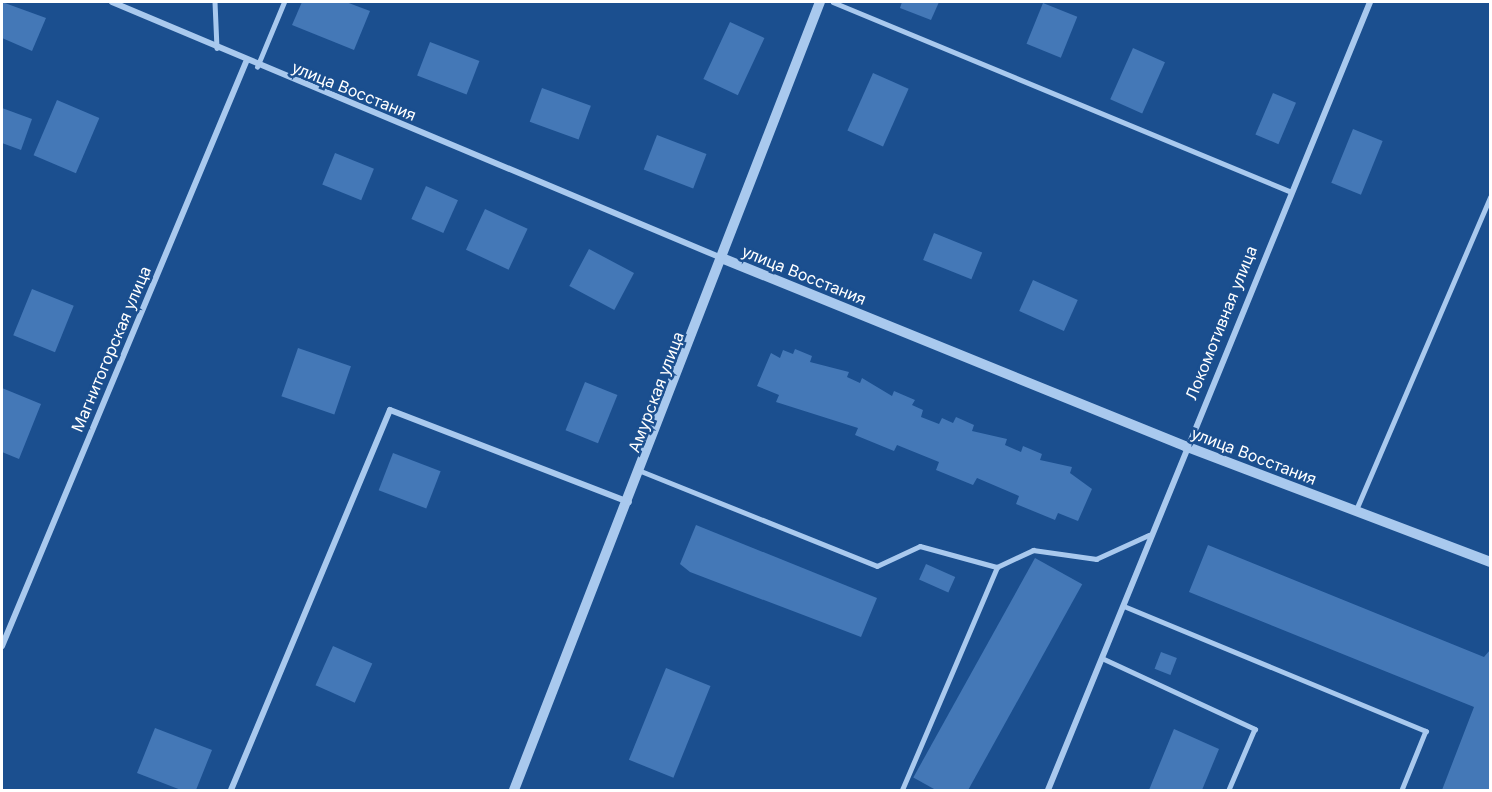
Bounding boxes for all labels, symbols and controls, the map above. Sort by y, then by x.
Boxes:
street label: улица Восстания [289,57,419,125]
street label: улица Восстания [739,241,869,309]
street label: Локомотивная улица [1181,243,1261,403]
street label: Магнитогорская улица [67,263,155,435]
street label: Амурская улица [624,329,688,455]
street label: улица Восстания [1189,423,1319,489]

